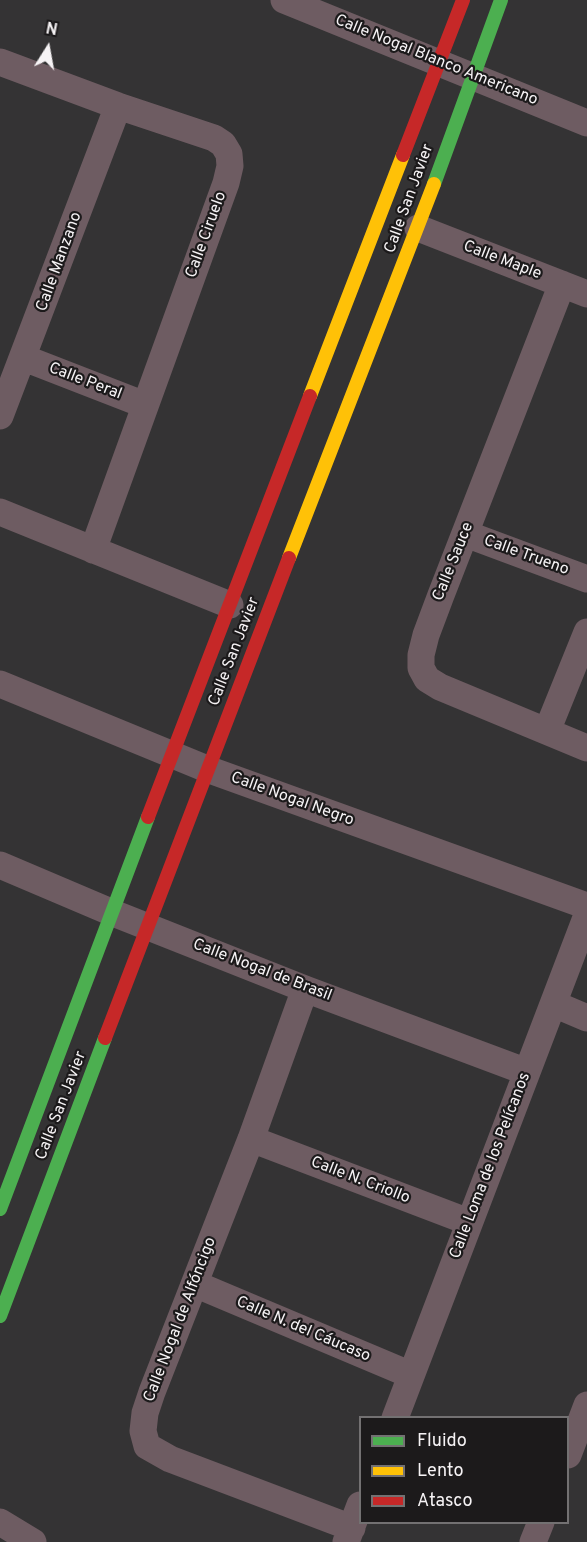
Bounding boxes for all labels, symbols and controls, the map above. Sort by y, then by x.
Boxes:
street label: Calle Nogal Blanco Americano [332,11,540,111]
north arrow [18,18,78,78]
text: N [44,19,59,41]
street label: Calle San Javier [381,142,439,256]
street label: Calle Ciruelo [182,189,232,281]
street label: Calle Manzano [33,210,87,314]
street label: Calle Maple [460,237,544,285]
street label: Calle Peral [46,359,124,405]
street label: Calle Sauce [430,520,478,604]
street label: Calle Trueno [481,532,571,580]
street label: Calle San Javier [205,595,265,709]
street label: Calle Nogal Negro [228,769,356,831]
street label: Calle Nogal de Brasil [190,936,334,1006]
street label: Calle San Javier [32,1049,92,1163]
street label: Calle Loma de los Pelícanos [447,1070,535,1262]
street label: Calle N. Criollo [308,1153,412,1209]
street label: Calle Nogal de Alfóncigo [141,1235,221,1405]
street label: Calle N. del Cáucaso [233,1293,373,1367]
legend [359,1416,569,1524]
text: Fluido [417,1430,467,1453]
text: Lento [417,1460,463,1483]
text: Atasco [417,1490,473,1513]

